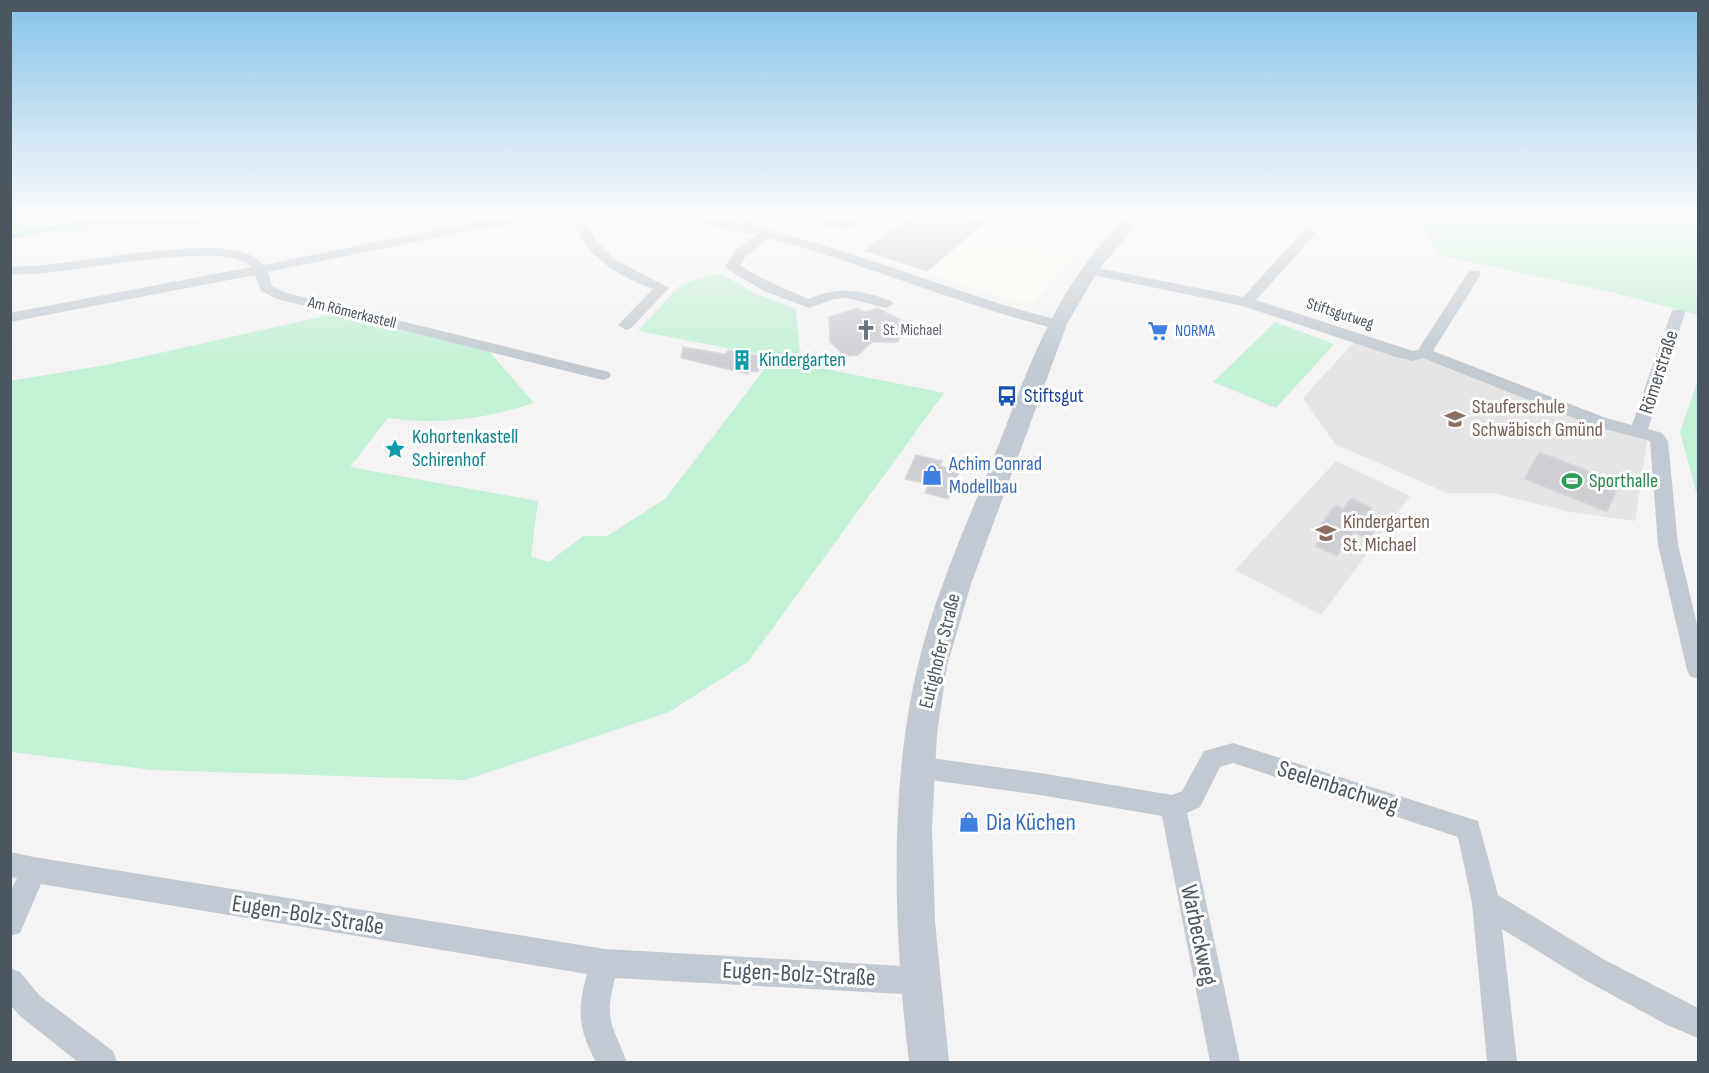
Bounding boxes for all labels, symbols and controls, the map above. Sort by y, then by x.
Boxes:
street label: Am Römerkastell [305,293,398,333]
street label: Stiftsgutweg [1304,294,1376,334]
church icon: St. Michael [854,318,878,342]
supermarket icon: NORMA [1146,319,1170,343]
place label: St. Michael [883,321,942,340]
place label: NORMA [1175,322,1215,341]
street label: Römerstraße [1634,327,1684,417]
building icon: Kindergarten [730,348,754,372]
place label: Kindergarten [759,348,846,372]
bus stop icon: Stiftsgut [995,384,1019,408]
place label: Stiftsgut [1024,384,1084,408]
place label: Stauferschule Schwäbisch Gmünd [1472,395,1603,442]
school or university icon: Stauferschule Schwäbisch Gmünd [1443,407,1467,431]
place label: Kohortenkastell Schirenhof [412,425,518,472]
place icon: Kohortenkastell Schirenhof [383,437,407,461]
place label: Achim Conrad Modellbau [948,452,1042,499]
shop icon: Achim Conrad Modellbau [920,463,944,487]
sports icon: Sporthalle [1560,469,1584,493]
place label: Sporthalle [1589,469,1658,493]
place label: Kindergarten St. Michael [1343,510,1430,557]
school or university icon: Kindergarten St. Michael [1314,521,1338,545]
street label: Eutighofer Straße [914,591,966,711]
street label: Seelenbachweg [1274,754,1402,820]
place label: Dia Küchen [986,808,1076,837]
shop icon: Dia Küchen [957,810,981,834]
street label: Warbeckweg [1174,882,1224,988]
street label: Eugen-Bolz-Straße [230,889,386,941]
street label: Eugen-Bolz-Straße [722,956,876,992]

